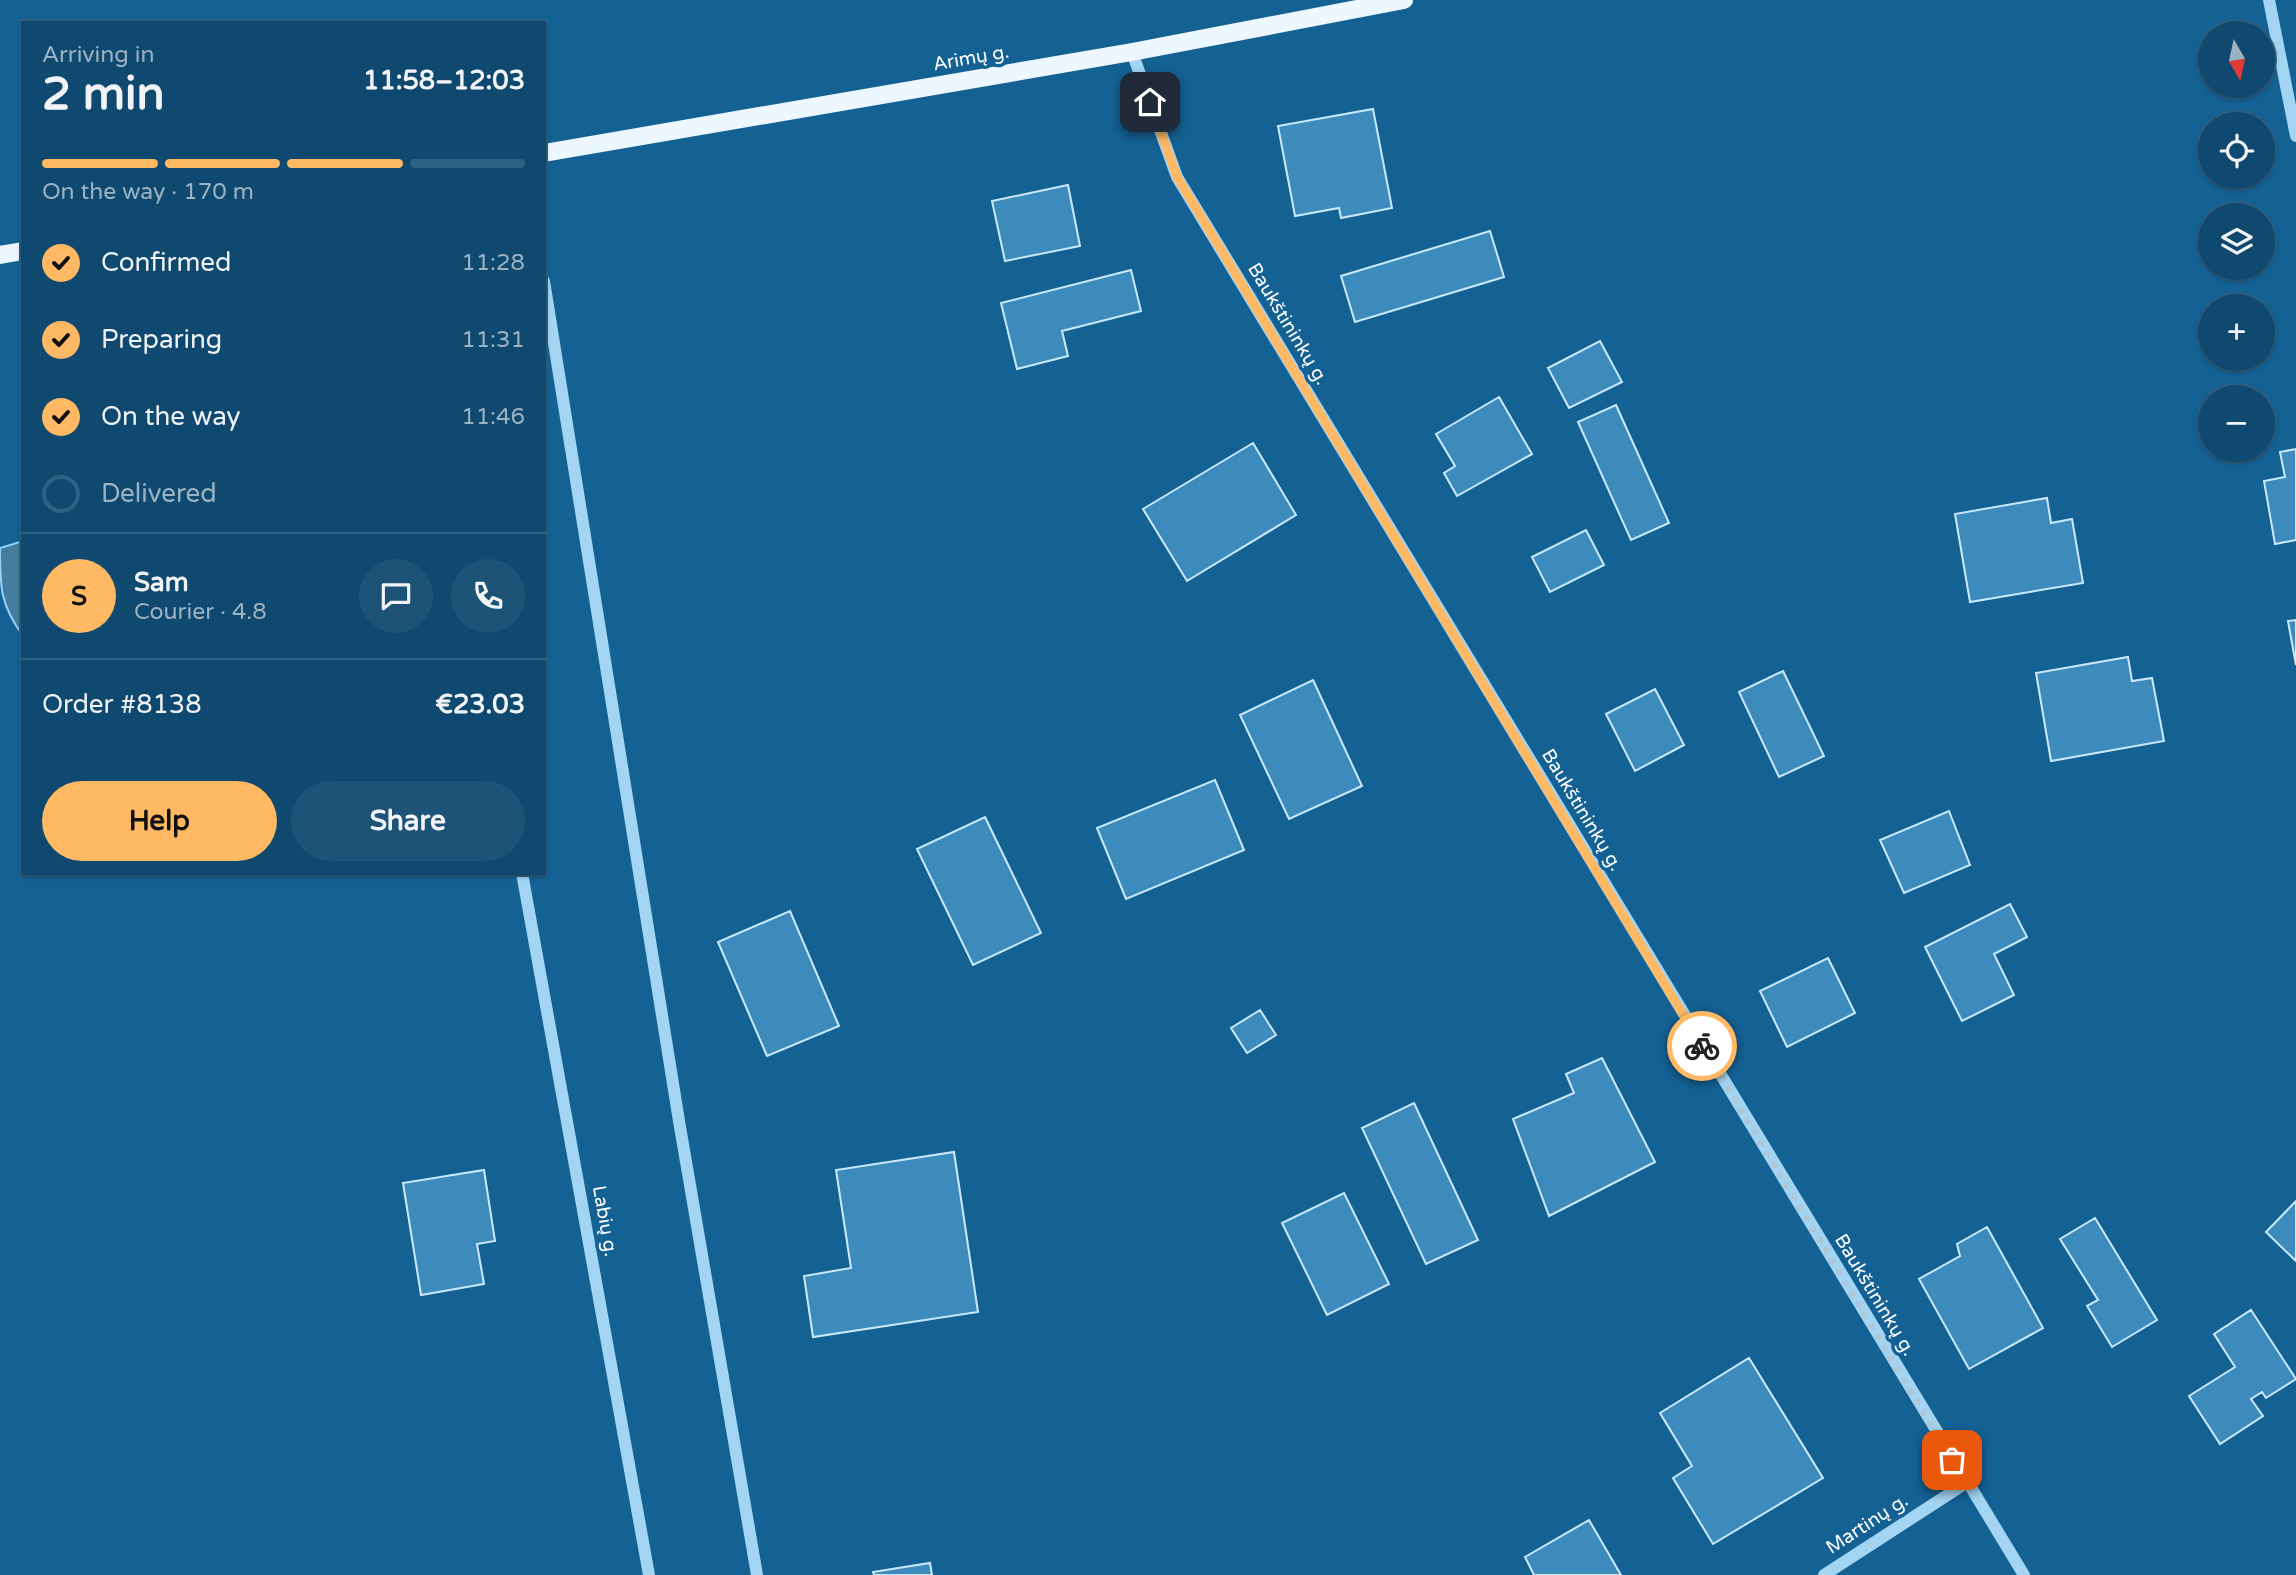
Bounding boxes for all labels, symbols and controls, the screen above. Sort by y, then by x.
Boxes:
north arrow [2198,21,2275,98]
map controls [2198,21,2275,462]
street label: Arimų g. [931,40,1011,76]
text: Arriving in [42,41,155,69]
text: 11:58–12:03 [363,65,525,96]
text: 2 min [42,67,165,122]
pin [1120,72,1180,132]
icon: home [1131,83,1169,121]
button: locate [2198,112,2275,189]
text: On the way · 170 m [42,178,254,206]
button: layers [2198,203,2275,280]
icon: check [42,244,80,282]
text: Confirmed [101,247,231,278]
text: 11:28 [461,249,525,277]
street label: Baukštininkų g. [1243,259,1333,389]
button: + [2198,294,2275,371]
icon: check [42,321,80,359]
text: Preparing [101,324,222,355]
text: 11:31 [461,326,525,354]
button: − [2198,385,2275,462]
icon: check [42,398,80,436]
text: On the way [101,401,241,432]
text: 11:46 [461,403,525,431]
text: Delivered [101,478,217,509]
button: chat [359,559,433,633]
button: phone [451,559,525,633]
text: Sam [134,567,189,598]
text: S [71,581,87,612]
text: Courier · 4.8 [134,598,267,626]
text: Order #8138 [42,689,202,720]
text: €23.03 [435,689,525,720]
street label: Baukštininkų g. [1537,745,1627,875]
button: Help [42,781,277,861]
button: Share [291,781,525,861]
courier [1667,1011,1737,1081]
icon: bike [1683,1027,1721,1065]
street label: Labių g. [588,1184,622,1258]
street label: Baukštininkų g. [1830,1230,1920,1360]
pin [1922,1430,1982,1490]
icon: bag [1933,1441,1971,1479]
street label: Martinų g. [1822,1489,1912,1559]

